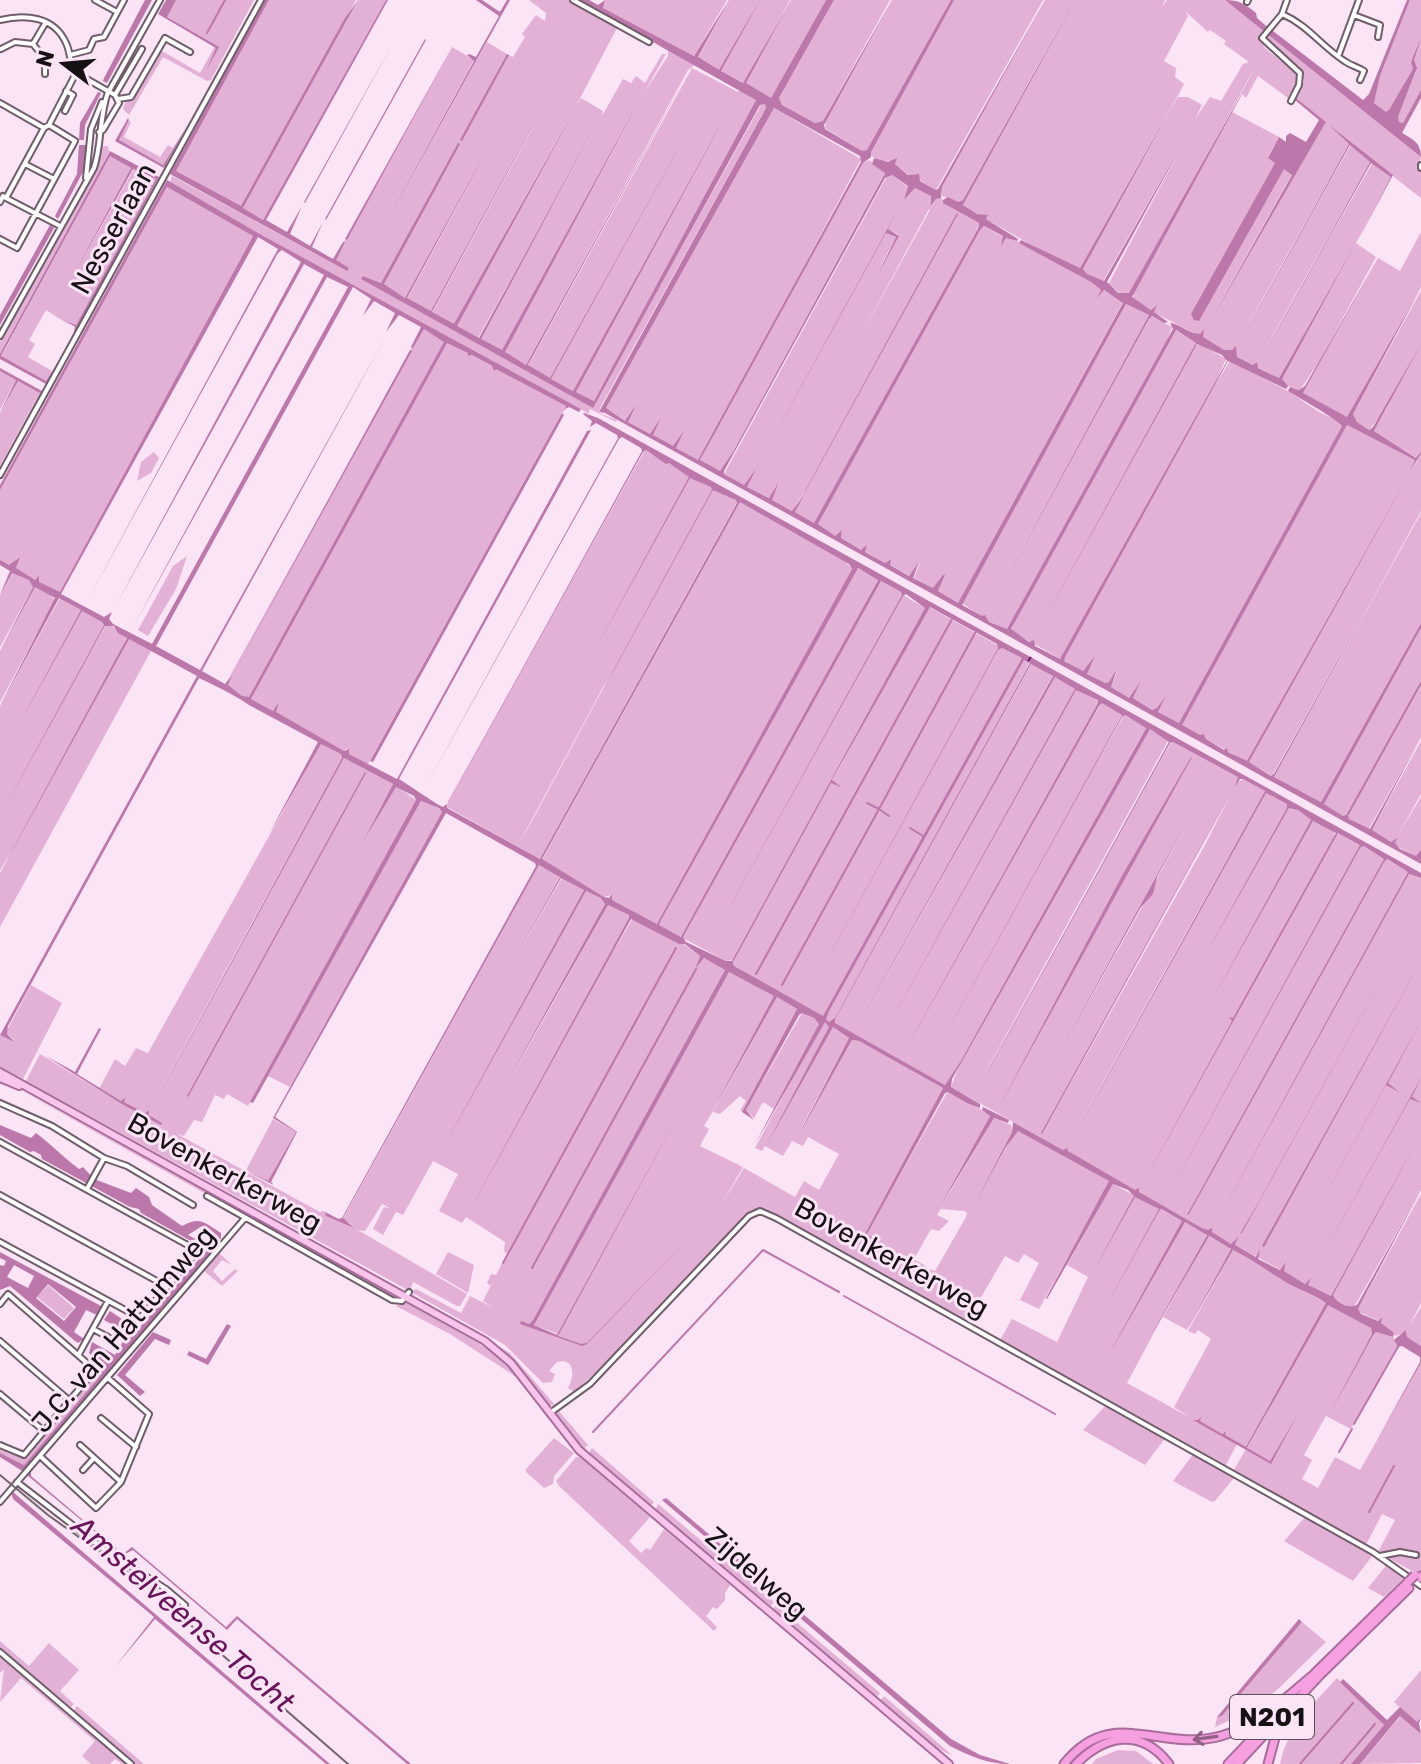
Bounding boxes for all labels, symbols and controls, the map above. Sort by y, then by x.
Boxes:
north arrow [24,24,104,104]
text: N [30,47,60,70]
street label: Nesserlaan [64,157,163,300]
street label: Bovenkerkerweg [122,1106,327,1239]
street label: Bovenkerkerweg [789,1191,994,1324]
street label: J.C. van Hattumweg [25,1219,222,1439]
water label: Amstelveense Tocht [63,1507,302,1720]
street label: Zijdelweg [699,1520,814,1627]
road number: N201 [1230,1695,1314,1739]
one-way arrow [1193,1731,1218,1746]

